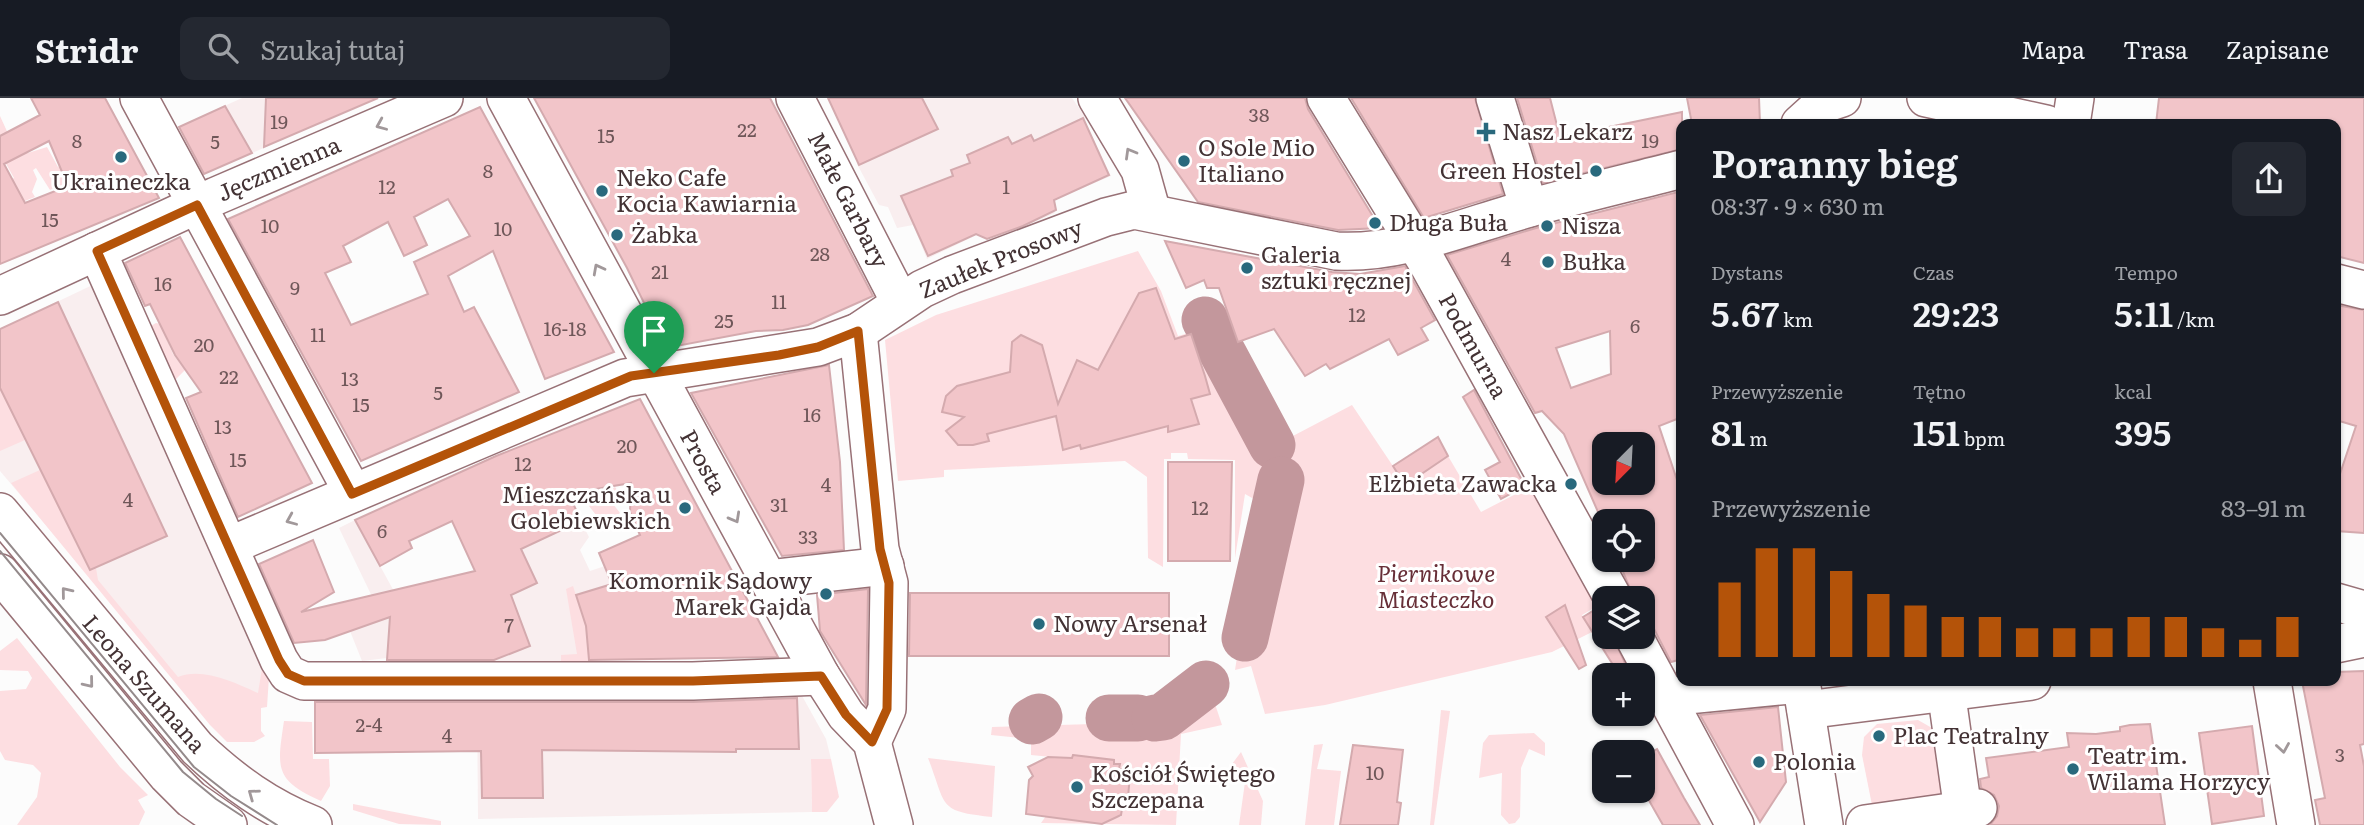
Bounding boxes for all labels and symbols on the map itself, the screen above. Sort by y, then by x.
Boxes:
house number: 38 [1249,100,1269,128]
house number: 19 [270,107,288,135]
place label: Nasz Lekarz [1502,113,1633,147]
house number: 22 [737,115,757,143]
one-way arrow [376,117,389,131]
house number: 15 [597,121,615,149]
marker: Nasz Lekarz [1476,122,1496,142]
street label: Małe Garbary [801,125,899,274]
house number: 8 [72,126,82,154]
street label: Jęczmienna [211,126,346,208]
house number: 19 [1641,126,1659,154]
house number: 5 [210,127,220,155]
place label: O Sole Mio Italiano [1198,129,1315,189]
one-way arrow [1125,148,1138,161]
marker: Ukraineczka [113,149,129,165]
place label: Green Hostel [1440,152,1582,186]
marker: O Sole Mio Italiano [1176,153,1192,169]
house number: 8 [483,156,493,184]
place label: Neko Cafe Kocia Kawiarnia [616,159,797,219]
place label: Ukraineczka [51,163,191,197]
marker: Green Hostel [1588,163,1604,179]
house number: 12 [378,172,396,200]
house number: 1 [1002,172,1010,200]
marker: Neko Cafe Kocia Kawiarnia [594,183,610,199]
place label: Długa Buła [1389,204,1509,238]
house number: 15 [41,205,59,233]
place label: Nisza [1561,207,1622,241]
street label: Zaułek Prosowy [913,209,1088,305]
house number: 10 [261,211,279,239]
house number: 10 [494,214,512,242]
marker: Długa Buła [1367,215,1383,231]
place label: Żabka [631,216,698,250]
marker: Nisza [1539,218,1555,234]
marker: Żabka [609,227,625,243]
place label: Galeria sztuki ręcznej [1261,236,1412,296]
house number: 28 [810,239,830,267]
place label: Bułka [1562,243,1626,277]
house number: 4 [1501,244,1512,272]
marker: Bułka [1540,254,1556,270]
house number: 21 [651,257,669,285]
marker: Galeria sztuki ręcznej [1239,260,1255,276]
one-way arrow [593,264,606,277]
house number: 16 [154,269,172,297]
house number: 9 [290,273,300,301]
street label: Podmurna [1432,286,1518,405]
house number: 11 [771,287,787,315]
house number: 12 [1348,300,1366,328]
pin [624,301,684,373]
house number: 25 [714,306,734,334]
house number: 6 [1630,311,1640,339]
house number: 16-18 [544,314,586,342]
house number: 11 [310,320,326,348]
house number: 20 [194,330,214,358]
house number: 22 [219,362,239,390]
house number: 13 [341,364,359,392]
house number: 5 [433,378,443,406]
house number: 15 [352,390,370,418]
house number: 16 [803,400,821,428]
house number: 13 [214,412,232,440]
street label: Prosta [673,422,737,500]
house number: 20 [617,431,637,459]
north arrow [1592,432,1656,495]
house number: 15 [229,445,247,473]
house number: 12 [514,449,532,477]
place label: Elżbieta Zawacka [1368,465,1558,499]
house number: 4 [821,470,832,498]
place label: Mieszczańska u Golebiewskich [502,476,671,536]
marker: Elżbieta Zawacka [1563,476,1579,492]
house number: 4 [123,485,134,513]
house number: 31 [770,490,788,518]
house number: 12 [1191,493,1209,521]
marker: Mieszczańska u Golebiewskich [677,500,693,516]
one-way arrow [727,510,740,523]
one-way arrow [286,512,298,526]
house number: 6 [377,516,387,544]
house number: 33 [798,522,818,550]
park label: Piernikowe Miasteczko [1377,555,1495,615]
place label: Komornik Sądowy Marek Gajda [608,562,813,622]
marker: Komornik Sądowy Marek Gajda [818,586,834,602]
one-way arrow [61,588,74,600]
place label: Nowy Arsenał [1053,605,1207,639]
street label: Leona Szumana [76,606,216,760]
house number: 7 [504,610,514,638]
marker: Nowy Arsenał [1031,616,1047,632]
one-way arrow [81,676,94,688]
house number: 2-4 [356,710,383,738]
place label: Plac Teatralny [1893,717,2050,751]
house number: 4 [442,721,453,749]
marker: Plac Teatralny [1871,728,1887,744]
place label: Teatr im. Wilama Horzycy [2087,737,2271,797]
house number: 3 [2335,740,2345,768]
one-way arrow [2275,742,2290,754]
place label: Polonia [1773,743,1857,777]
marker: Polonia [1751,754,1767,770]
place label: Kościół Świętego Szczepana [1091,755,1276,815]
house number: 10 [1366,758,1384,786]
marker: Teatr im. Wilama Horzycy [2065,761,2081,777]
marker: Kościół Świętego Szczepana [1069,779,1085,795]
one-way arrow [248,790,261,802]

